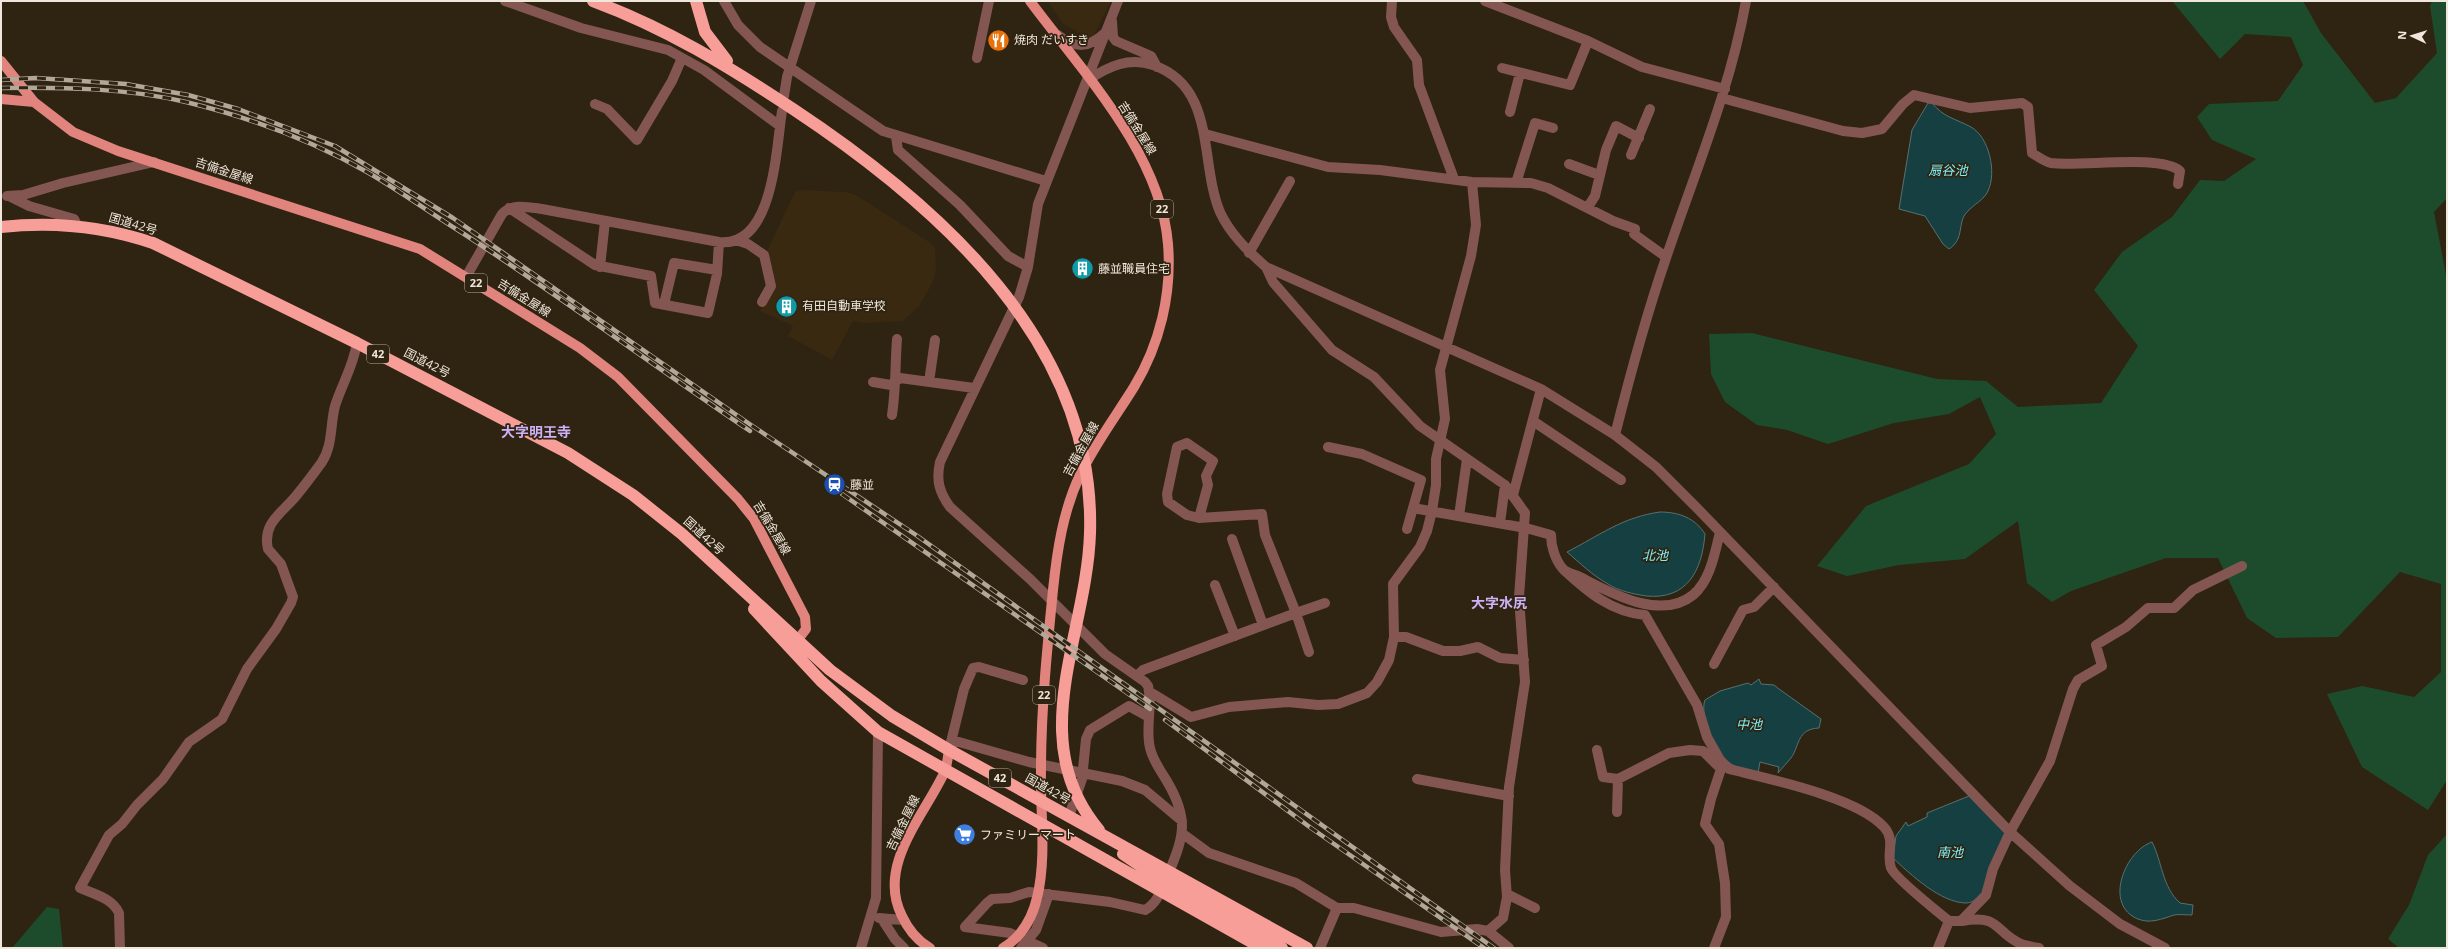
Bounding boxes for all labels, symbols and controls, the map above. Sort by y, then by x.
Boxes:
north arrow [2392,16,2432,56]
restaurant icon: 焼肉 だいすき [985,27,1011,53]
text: N [2394,30,2409,40]
place label: 焼肉 だいすき [1014,31,1089,48]
street label: 吉備金屋線 [1114,98,1161,158]
street label: 吉備金屋線 [193,153,255,188]
water label: 扇谷池 [1928,161,1969,179]
road number: 22 [1151,200,1173,218]
street label: 国道42号 [107,208,159,239]
building icon: 藤並職員住宅 [1069,256,1095,282]
place label: 藤並職員住宅 [1098,260,1170,277]
road number: 22 [465,274,487,292]
street label: 吉備金屋線 [494,274,554,321]
building icon: 有田自動車学校 [774,293,800,319]
place label: 有田自動車学校 [802,297,886,314]
street label: 国道42号 [401,344,453,381]
road number: 42 [367,345,389,363]
street label: 吉備金屋線 [1059,418,1103,479]
district label: 大字明王寺 [501,422,571,441]
station icon: 藤並 [821,472,847,498]
place label: 藤並 [850,476,874,493]
street label: 吉備金屋線 [750,498,795,558]
street label: 国道42号 [680,513,729,559]
water label: 北池 [1642,546,1670,564]
district label: 大字水尻 [1471,593,1527,612]
road number: 22 [1033,686,1055,704]
water label: 中池 [1736,715,1764,733]
road number: 42 [989,769,1011,787]
street label: 国道42号 [1022,769,1074,808]
street label: 吉備金屋線 [882,792,923,853]
supermarket icon: ファミリーマート [952,822,978,848]
place label: ファミリーマート [980,826,1076,843]
water label: 南池 [1937,843,1965,861]

